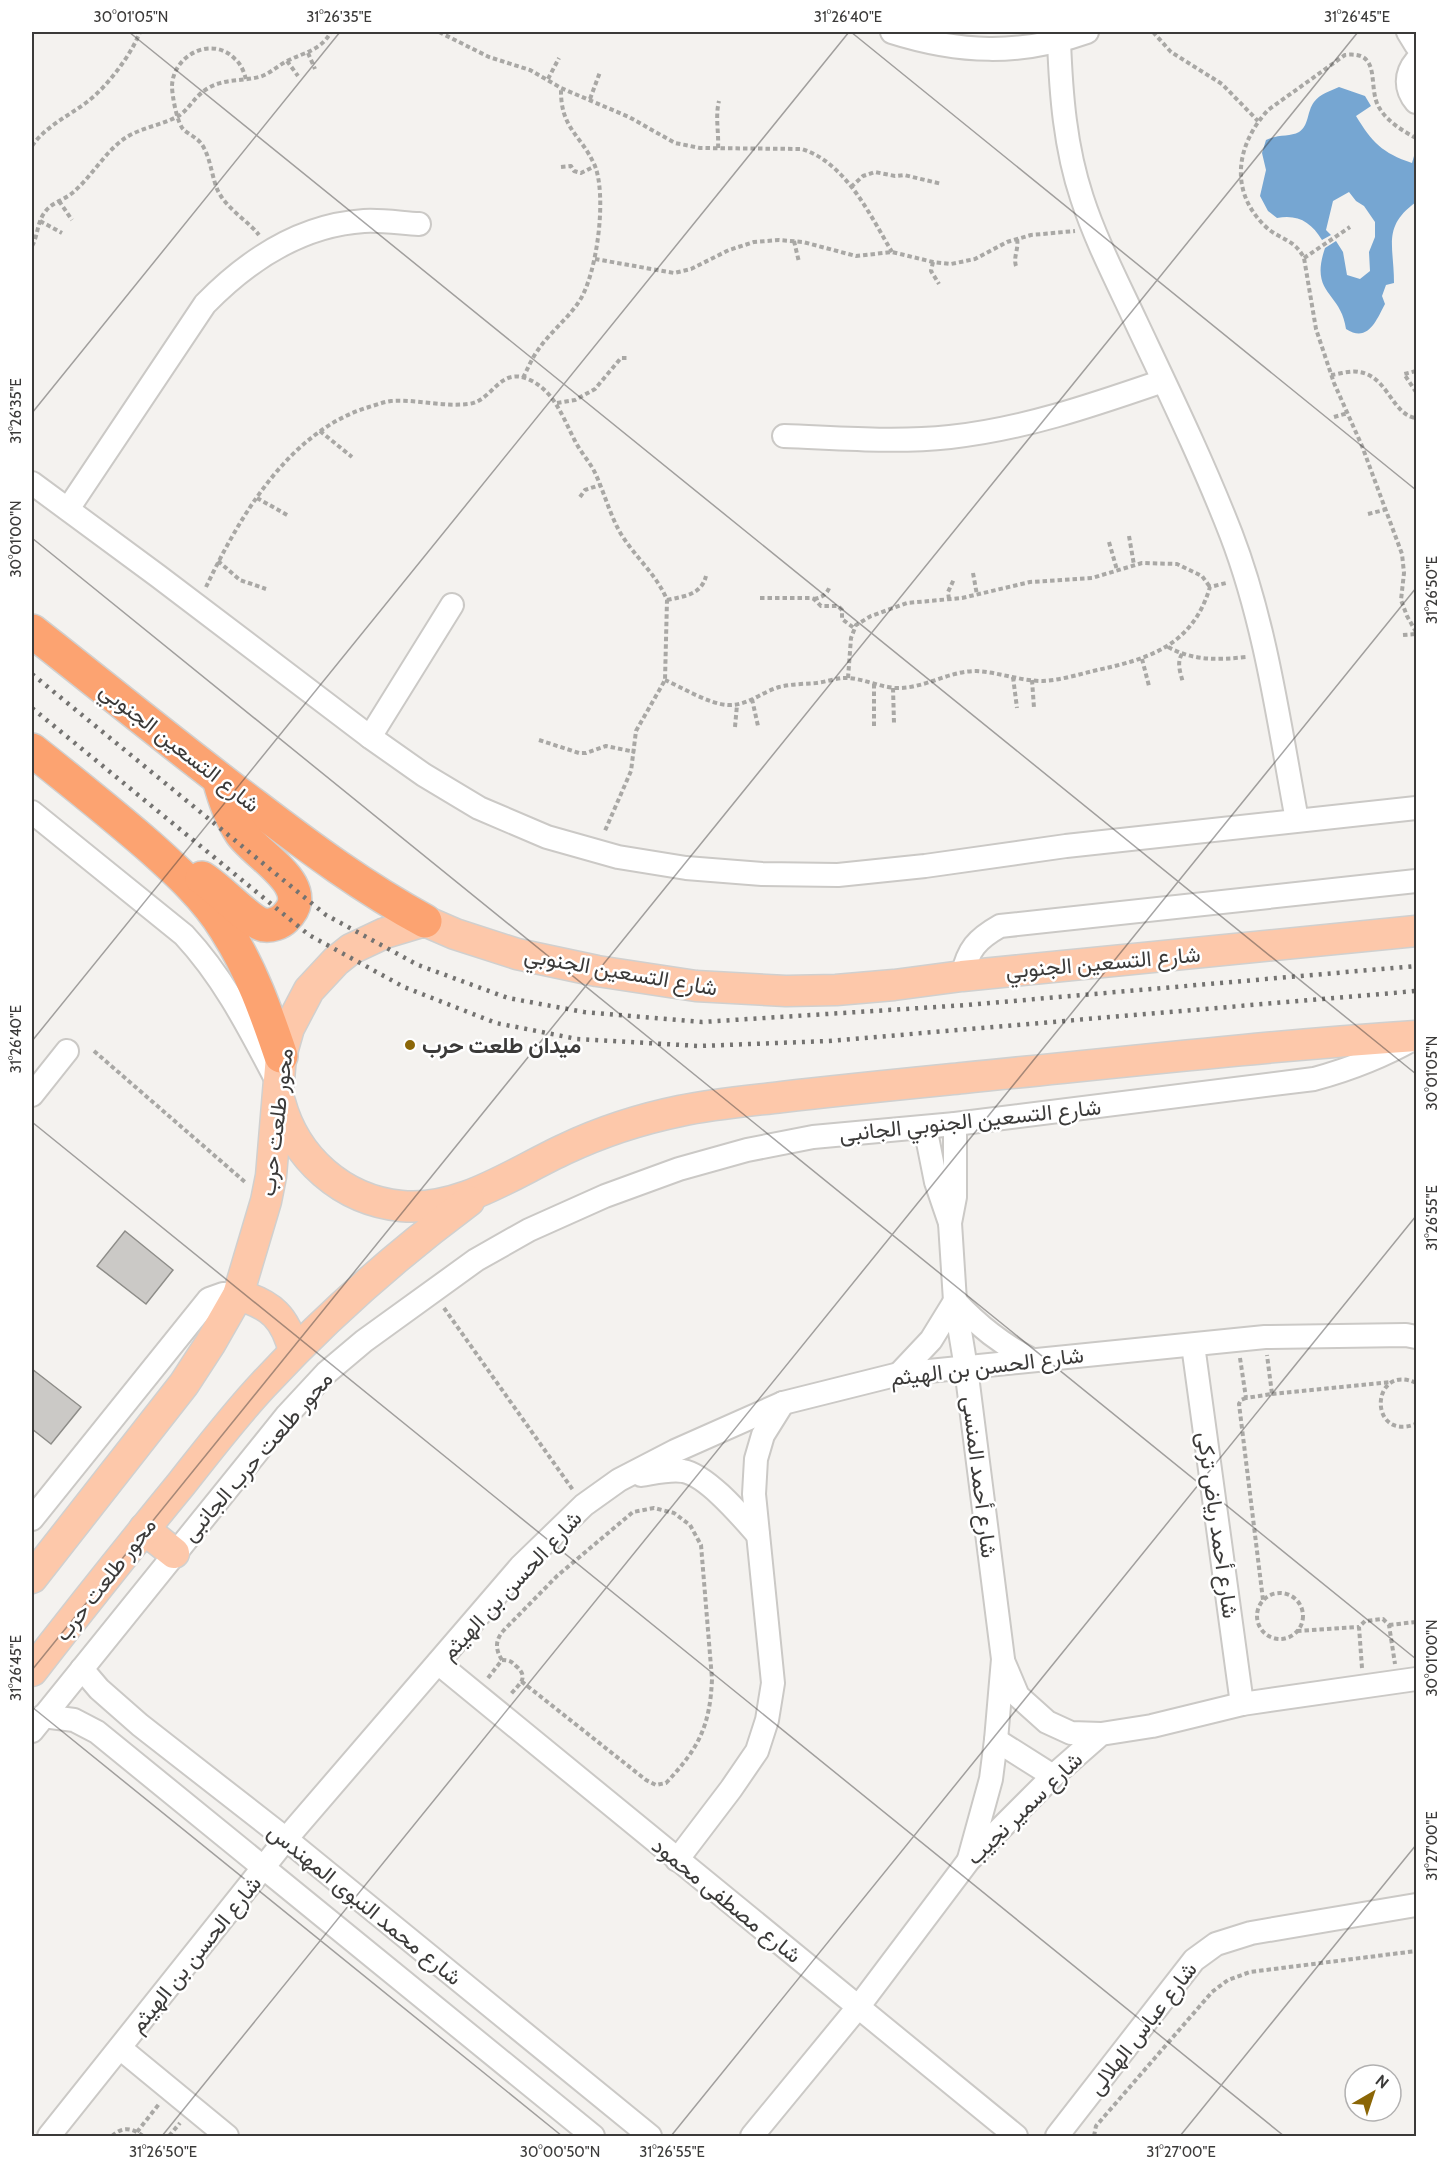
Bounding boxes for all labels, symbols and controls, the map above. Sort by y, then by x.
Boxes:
text: 30°01'05"N [94,8,168,26]
text: 31°26'35"E [306,8,372,26]
text: 31°26'40"E [814,8,882,26]
text: 31°26'45"E [1324,8,1390,26]
text: 31°26'35"E [7,378,25,444]
text: 30°01'00"N [7,500,25,578]
text: 31°26'50"E [1423,556,1441,624]
street label: شارع التسعين الجنوبي [91,677,265,822]
street label: شارع التسعين الجنوبي [521,941,720,1007]
street label: شارع التسعين الجنوبي [1004,941,1202,989]
text: 31°26'40"E [7,1005,25,1073]
place label: ميدان طلعت حرب [422,1032,581,1059]
text: 30°01'05"N [1423,1036,1441,1110]
marker: ميدان طلعت حرب [403,1038,417,1052]
street label: محور طلعت حرب [254,1046,299,1198]
street label: شارع التسعين الجنوبي الجانبى [838,1093,1103,1153]
text: 31°26'55"E [1423,1185,1441,1251]
street label: شارع الحسن بن الهيثم [889,1341,1085,1393]
street label: محور طلعت حرب الجانبى [176,1366,339,1547]
street label: شارع أحمد المنسى [955,1395,1003,1560]
street label: شارع أحمد رياض تركى [1190,1430,1244,1620]
street label: شارع الحسن بن الهيثم [435,1505,588,1666]
street label: محور طلعت حرب [49,1512,162,1646]
text: 30°01'00"N [1423,1619,1441,1697]
text: 31°26'45"E [7,1635,25,1701]
street label: شارع سمير نجيب [961,1746,1089,1871]
text: 31°27'00"E [1423,1811,1441,1881]
street label: شارع محمد النبوى المهندس [262,1818,467,1992]
street label: شارع مصطفى محمود [646,1832,807,1970]
street label: شارع الحسن بن الهيثم [124,1870,268,2039]
street label: شارع عباس الهلالى [1082,1956,1203,2101]
north arrow [1343,2063,1403,2123]
text: N [1372,2071,1392,2093]
text: 31°26'50"E [129,2143,197,2161]
text: 30°00'50"N [520,2143,600,2161]
text: 31°26'55"E [639,2143,705,2161]
text: 31°27'00"E [1146,2143,1216,2161]

